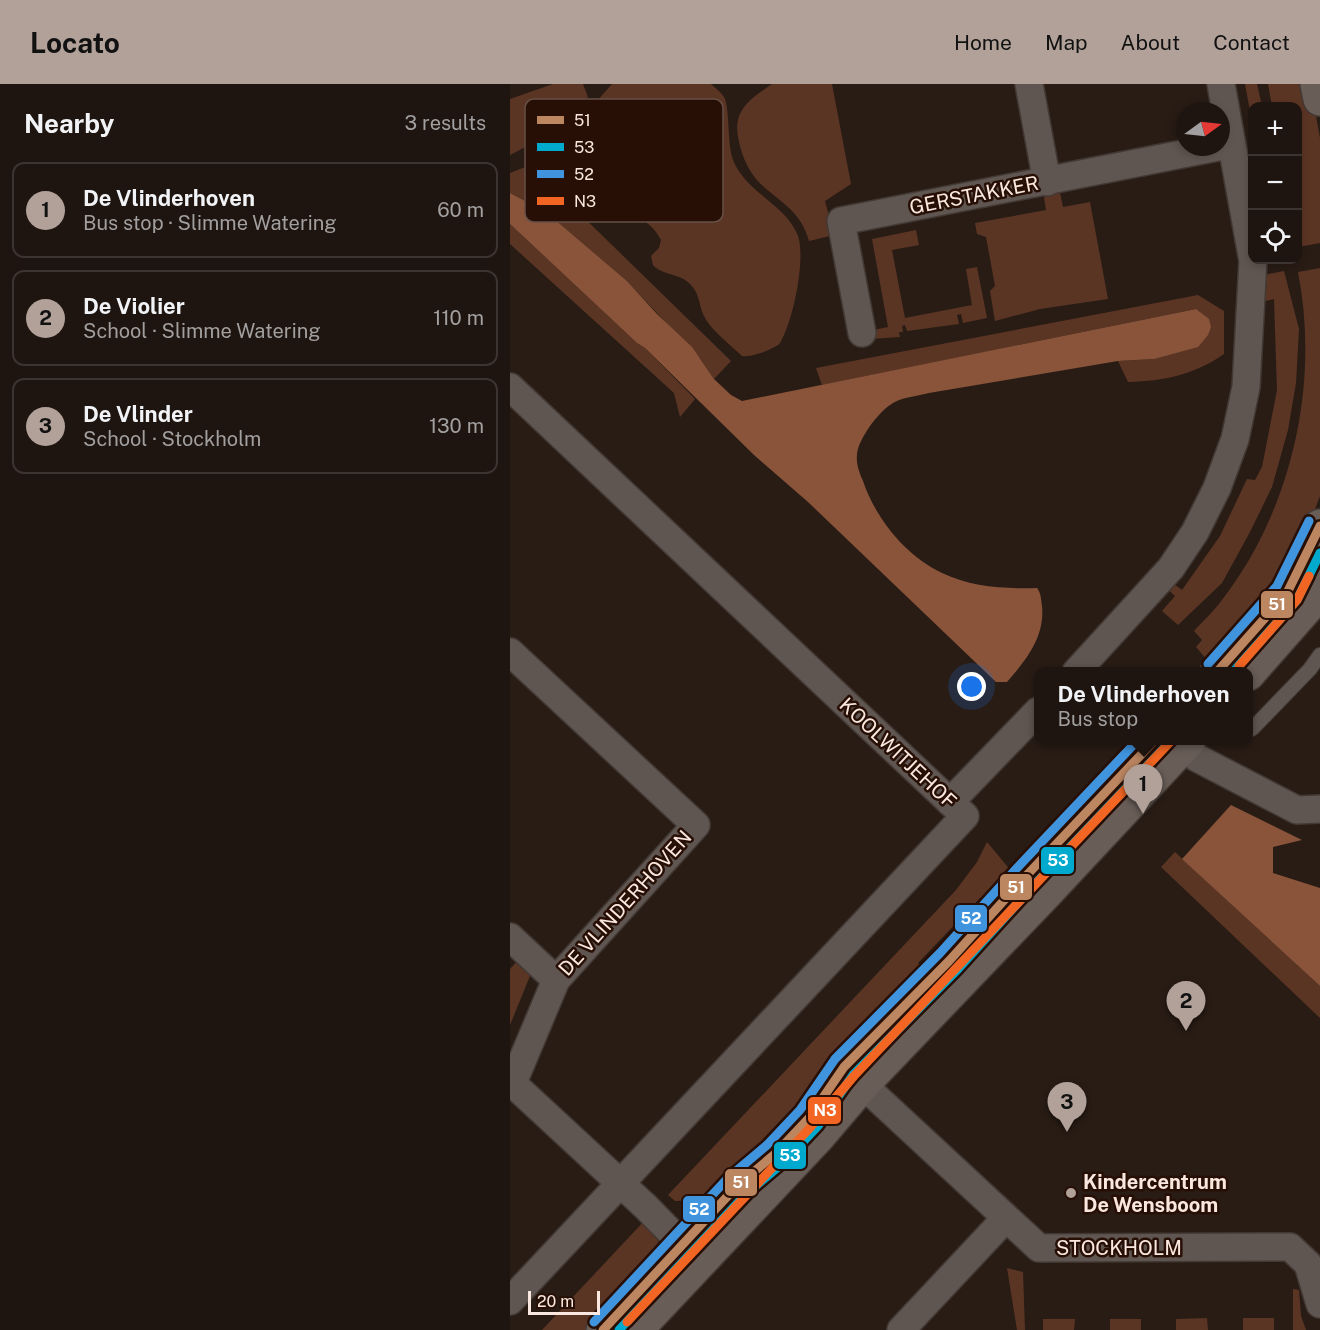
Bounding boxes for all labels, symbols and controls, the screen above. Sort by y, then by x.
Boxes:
text: Locato [30,26,120,59]
text: Home [954,30,1012,55]
text: Map [1045,30,1088,55]
text: About [1121,30,1180,55]
text: Contact [1213,30,1290,55]
legend [525,99,723,222]
north arrow [1176,102,1230,156]
map controls [1248,102,1302,264]
button: + [1248,102,1302,156]
text: Nearby [24,108,114,139]
text: 3 results [405,111,486,135]
text: 51 [574,111,591,130]
text: 53 [574,138,594,157]
button: − [1248,156,1302,210]
text: 52 [574,165,594,184]
street label: GERSTAKKER [907,171,1041,219]
text: De Vlinderhoven [83,185,255,211]
text: N3 [574,192,596,211]
text: 1 [41,198,50,222]
text: 60 m [437,198,484,222]
button: locate [1248,210,1302,264]
text: Bus stop · Slimme Watering [83,211,337,235]
text: De Violier [83,293,185,319]
text: 2 [39,306,52,330]
text: 110 m [433,306,484,330]
text: School · Slimme Watering [83,319,321,343]
text: De Vlinder [83,401,193,427]
text: 3 [39,414,52,438]
text: 130 m [429,414,484,438]
text: School · Stockholm [83,427,261,451]
line badge: 51 [1260,590,1294,619]
text: 51 [1268,595,1286,614]
popup [1034,667,1253,745]
your location [957,672,986,701]
text: De Vlinderhoven [1058,681,1230,707]
street label: KOOLWITJEHOF [835,693,961,813]
text: Bus stop [1058,707,1138,731]
pin: 1 [1124,764,1162,814]
street label: DE VLINDERHOVEN [553,825,697,981]
line badge: 53 [1040,846,1075,875]
text: 53 [1047,851,1069,870]
line badge: 51 [999,873,1033,901]
text: 51 [1007,878,1025,897]
line badge: 52 [954,904,988,933]
text: 52 [961,909,981,928]
pin: 2 [1166,982,1206,1031]
pin: 3 [1048,1082,1086,1132]
line badge: N3 [807,1096,842,1125]
text: N3 [813,1101,837,1120]
line badge: 53 [773,1141,807,1170]
text: 53 [779,1146,801,1165]
line badge: 51 [724,1168,758,1197]
place label: Kindercentrum De Wensboom [1083,1170,1227,1217]
text: 51 [732,1173,750,1192]
marker: Kindercentrum De Wensboom [1064,1186,1078,1200]
line badge: 52 [682,1195,716,1223]
text: 52 [689,1200,709,1219]
street label: STOCKHOLM [1056,1236,1182,1260]
scale bar [528,1288,600,1316]
text: 20 m [537,1292,574,1311]

